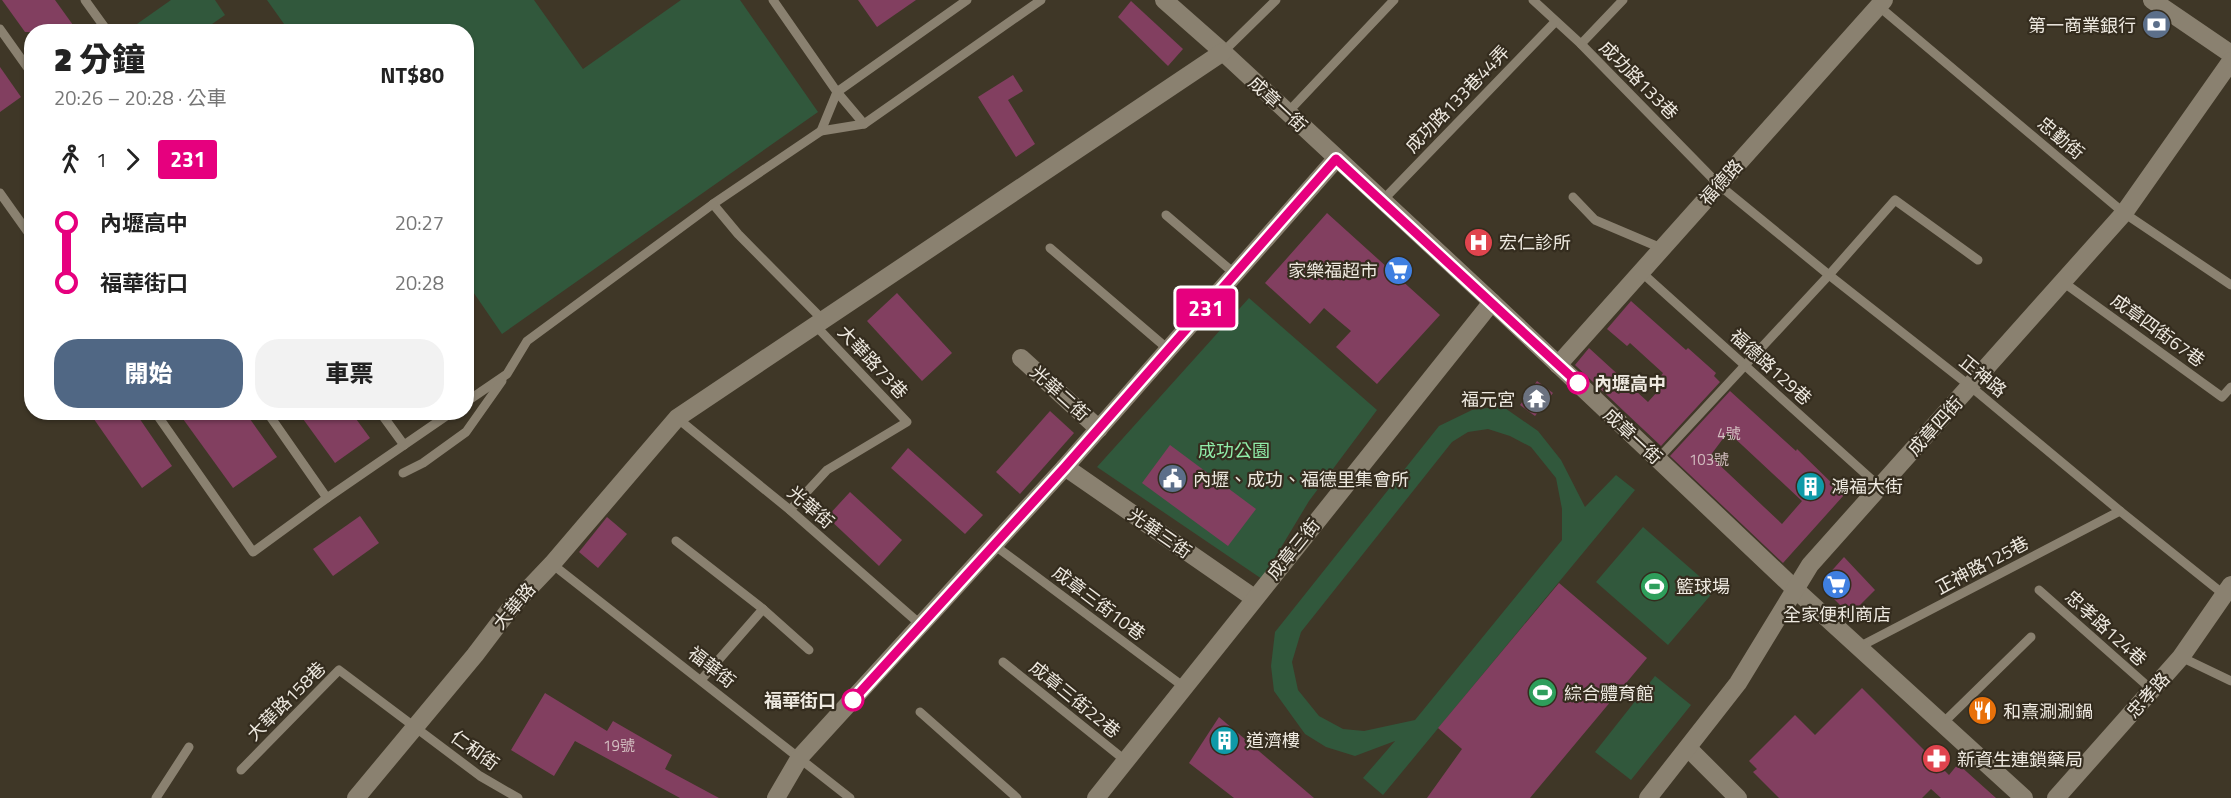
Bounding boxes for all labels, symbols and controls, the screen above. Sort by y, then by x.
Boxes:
bank icon: 第一商業銀行 [2141,9,2173,41]
place label: 第一商業銀行 [2028,12,2136,39]
text: 2 分鐘 [54,34,145,84]
street label: 成功路133巷 [1593,34,1685,126]
street label: 成功路133巷44弄 [1399,39,1515,159]
text: NT$80 [380,58,444,92]
street label: 成章一街 [1242,70,1314,138]
text: 20:26 – 20:28 · 公車 [54,82,227,113]
street label: 忠勤街 [2032,110,2090,166]
icon: walk [54,143,87,176]
icon: forward [116,143,149,176]
text: 231 [170,143,205,175]
text: 1 [96,144,107,175]
street label: 福德路 [1693,153,1749,211]
text: 內壢高中 [100,206,188,240]
text: 20:27 [395,207,444,238]
hospital icon: 宏仁診所 [1462,226,1494,258]
place label: 宏仁診所 [1499,229,1571,256]
supermarket icon: 家樂福超市 [1383,254,1415,286]
place label: 家樂福超市 [1288,257,1378,284]
text: 福華街口 [100,266,188,300]
text: 20:28 [395,267,444,298]
street label: 成章四街67巷 [2105,287,2211,373]
line badge: 231 [1172,288,1240,328]
text: 231 [1188,292,1224,324]
street label: 大華路73巷 [832,319,914,405]
street label: 福德路129巷 [1724,323,1818,411]
button: 開始 [54,339,243,408]
button: 車票 [255,339,444,408]
street label: 正神路 [1954,349,2012,403]
street label: 光華二街 [1024,359,1096,427]
place label: 內壢高中 [1594,370,1666,397]
marker: 內壢高中 [1567,372,1589,394]
temple icon: 福元宮 [1520,383,1552,415]
place label: 福元宮 [1461,386,1515,413]
street label: 成章四街 [1901,390,1969,462]
street label: 成章一街 [1597,402,1669,470]
house number: 4號 [1717,422,1741,445]
park label: 成功公園 [1198,437,1270,464]
house number: 103號 [1689,448,1729,471]
public building icon: 內壢、成功、福德里集會所 [1156,463,1188,495]
place label: 內壢、成功、福德里集會所 [1193,466,1409,493]
building icon: 鴻福大街 [1794,470,1826,502]
place label: 鴻福大街 [1831,473,1903,500]
street label: 光華街 [782,479,840,535]
street label: 光華三街 [1123,501,1197,565]
street label: 成章三街 [1260,513,1326,585]
street label: 正神路125巷 [1931,529,2033,601]
street label: 成章三街10巷 [1047,559,1151,647]
supermarket icon: 全家便利商店 [1821,569,1853,601]
sports icon: 籃球場 [1639,570,1671,602]
place label: 籃球場 [1676,573,1730,600]
street label: 大華路 [486,577,542,635]
street label: 忠孝路124巷 [2059,584,2153,672]
place label: 全家便利商店 [1783,601,1891,628]
street label: 福華街 [682,640,742,694]
street label: 成章三街22巷 [1024,654,1126,744]
street label: 大華路158巷 [240,655,332,747]
street label: 忠孝路 [2120,666,2176,724]
sports icon: 綜合體育館 [1527,677,1559,709]
place label: 綜合體育館 [1564,680,1654,707]
place label: 福華街口 [764,687,836,714]
marker: 福華街口 [842,689,864,711]
restaurant icon: 和熹涮涮鍋 [1966,695,1998,727]
place label: 和熹涮涮鍋 [2003,698,2093,725]
street label: 仁和街 [445,723,505,777]
building icon: 道濟樓 [1209,724,1241,756]
place label: 道濟樓 [1246,727,1300,754]
house number: 19號 [603,734,635,757]
pharmacy icon: 新資生連鎖藥局 [1920,743,1952,775]
place label: 新資生連鎖藥局 [1957,746,2083,773]

